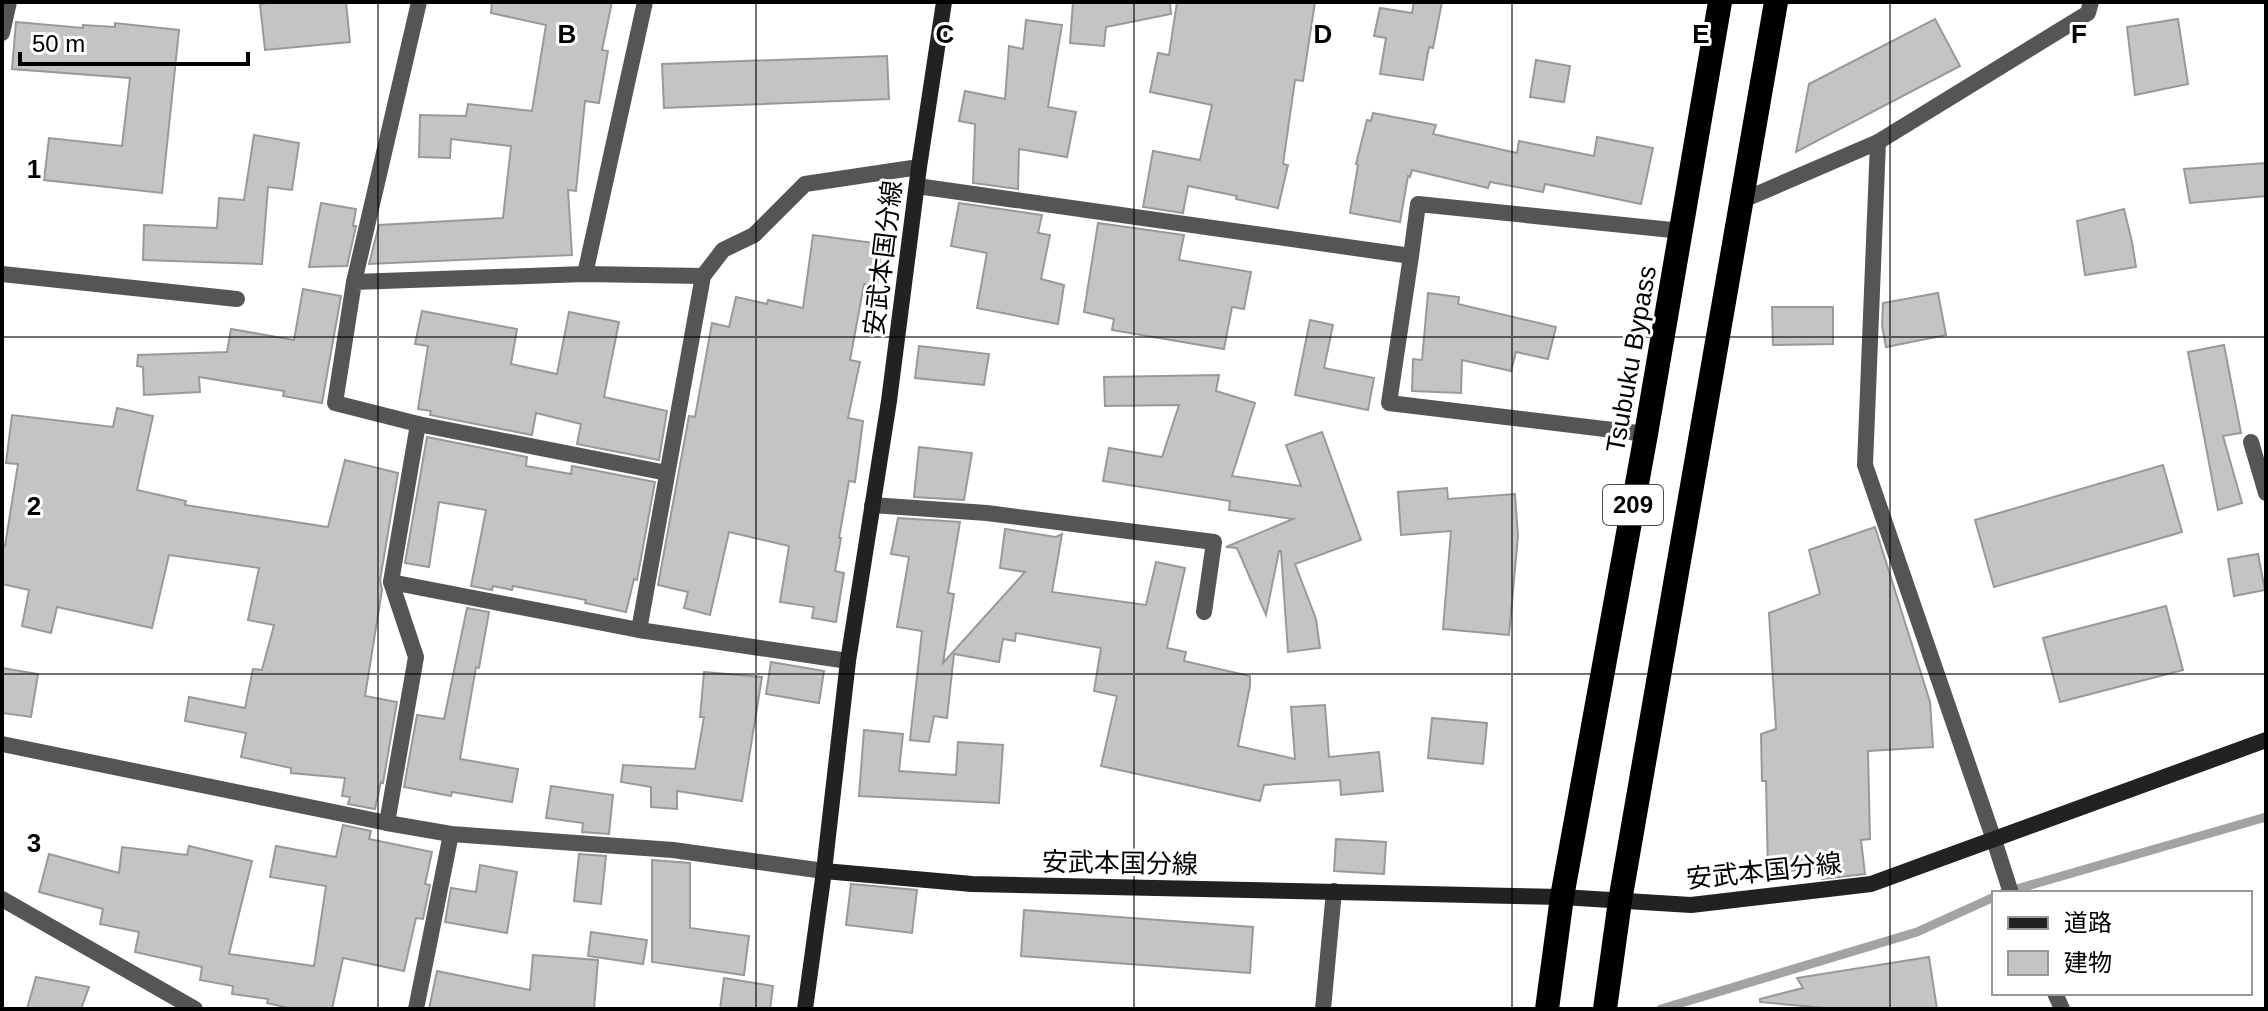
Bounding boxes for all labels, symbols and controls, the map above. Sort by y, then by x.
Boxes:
scale bar [20,16,248,66]
text: B [558,19,576,49]
text: C [936,19,955,49]
text: D [1314,19,1332,49]
text: E [1692,19,1710,49]
text: F [2071,19,2087,49]
text: 50 m [32,30,85,57]
text: 1 [27,154,41,184]
street label: 安武本国分線 [859,179,907,337]
street label: Tsubuku Bypass [1600,263,1662,455]
road number: 209 [1603,485,1663,525]
text: 2 [27,491,41,521]
text: 3 [27,828,41,858]
street label: 安武本国分線 [1042,847,1198,879]
street label: 安武本国分線 [1685,848,1843,894]
legend [1992,891,2252,995]
text: 道路 [2064,909,2112,936]
text: 建物 [2064,949,2112,976]

